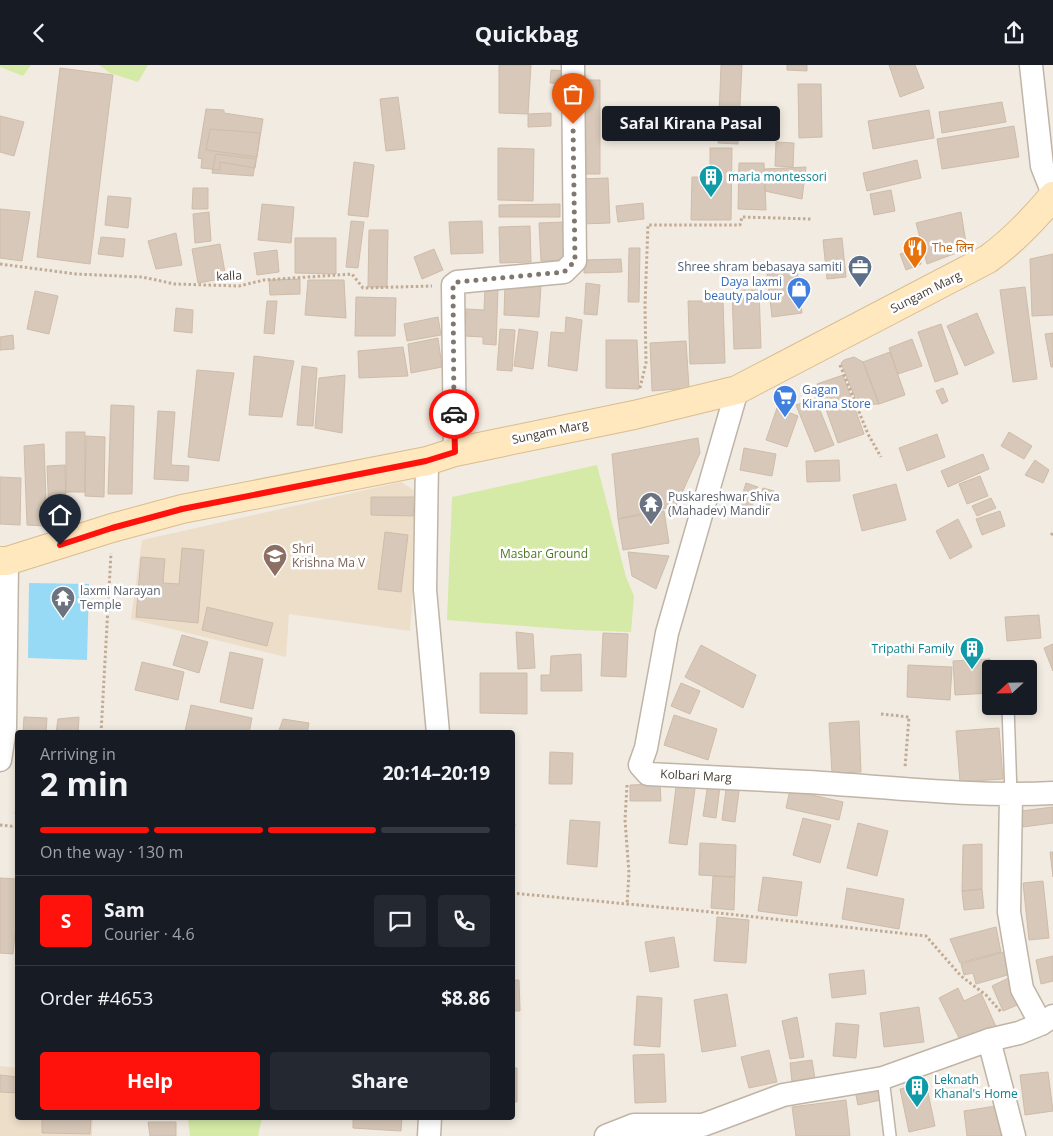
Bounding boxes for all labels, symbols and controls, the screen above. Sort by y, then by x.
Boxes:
text: Quickbag [475,18,578,48]
icon: back [25,19,53,47]
icon: share [1000,19,1028,47]
pin [552,73,594,124]
icon: bag [559,80,587,108]
callout: Safal Kirana Pasal [603,107,780,141]
text: Safal Kirana Pasal [620,112,762,134]
building icon: maria montessori [698,164,724,198]
place label: maria montessori [728,168,827,185]
restaurant icon: The लिन [902,235,928,269]
place label: The लिन [932,239,974,256]
office icon: Shree shram bebasaya samiti [847,254,873,288]
place label: Shree shram bebasaya samiti [678,258,842,275]
street label: kalla [216,266,242,285]
street label: Sungam Marg [887,266,965,317]
place label: Daya laxmi beauty palour [704,273,782,304]
shop icon: Daya laxmi beauty palour [786,276,812,310]
place label: Gagan Kirana Store [802,381,871,412]
supermarket icon: Gagan Kirana Store [772,384,798,418]
courier [429,389,479,439]
icon: car [440,400,468,428]
street label: Sungam Marg [510,415,590,448]
place label: Puskareshwar Shiva (Mahadev) Mandir [668,488,780,519]
temple icon: Puskareshwar Shiva (Mahadev) Mandir [638,491,664,525]
pin [39,494,81,545]
icon: home [46,501,74,529]
place label: Shri Krishna Ma V [292,540,366,571]
school or university icon: Shri Krishna Ma V [262,543,288,577]
park label: Masbar Ground [500,545,588,562]
place label: laxmi Narayan Temple [80,582,161,613]
temple icon: laxmi Narayan Temple [50,585,76,619]
building icon: Tripathi Family [959,636,985,670]
place label: Tripathi Family [872,640,955,657]
north arrow [982,660,1038,715]
map controls [982,660,1037,715]
text: Arriving in [40,743,116,765]
text: 20:14–20:19 [383,760,490,786]
text: 2 min [40,762,129,805]
street label: Kolbari Marg [660,765,733,786]
text: On the way · 130 m [40,841,183,863]
button: chat [374,895,426,947]
button: phone [438,895,490,947]
text: Sam [104,897,145,923]
text: S [61,908,71,934]
text: Courier · 4.6 [104,923,195,945]
text: Order #4653 [40,985,153,1011]
text: $8.86 [441,985,490,1011]
button: Help [40,1052,260,1110]
button: Share [270,1052,490,1110]
place label: Leknath Khanal's Home [934,1071,1018,1102]
building icon: Leknath Khanal's Home [904,1074,930,1108]

